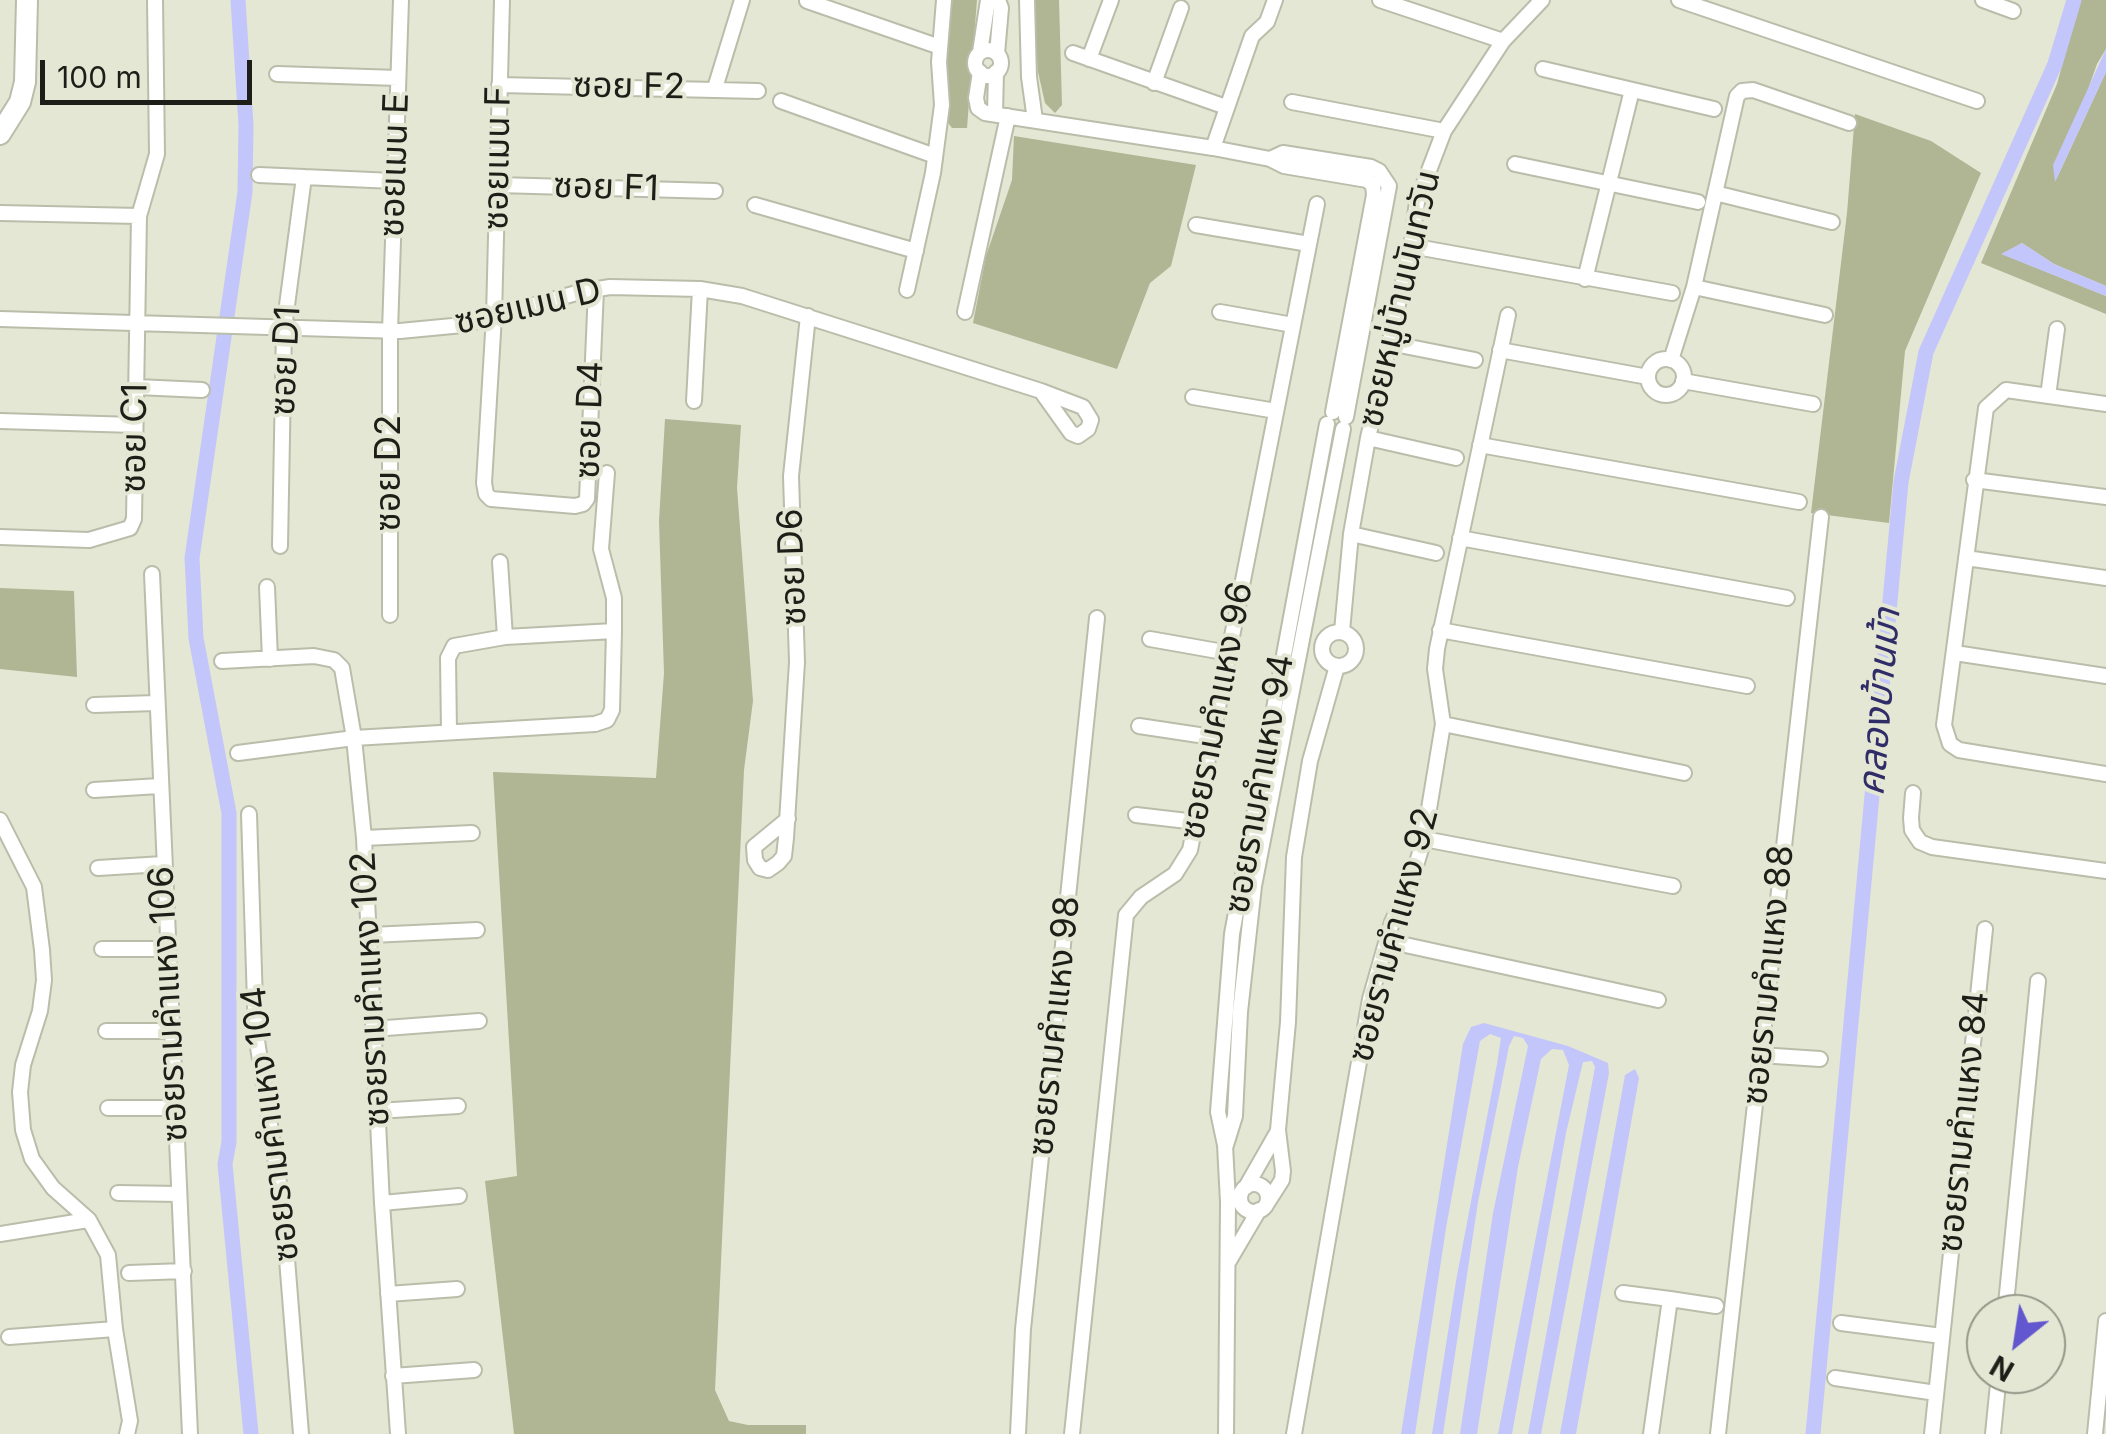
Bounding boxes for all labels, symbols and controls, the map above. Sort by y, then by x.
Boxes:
scale bar [45,40,258,102]
text: 100 m [57,59,142,95]
street label: ซอย F2 [573,65,685,109]
street label: ซอยเมน F [476,86,520,230]
street label: ซอยเมน E [371,92,419,238]
street label: ซอย F1 [553,165,659,211]
street label: ซอยหมู่บ้านนันทวัน [1350,167,1450,431]
street label: ซอยเมน D [451,270,605,344]
street label: ซอย D1 [262,305,310,417]
street label: ซอย D4 [567,360,613,480]
street label: ซอย C1 [113,383,157,493]
street label: ซอย D2 [368,415,410,531]
street label: ซอย D6 [770,508,816,626]
street label: ซอยรามคําแหง 96 [1171,579,1263,843]
water label: คลองบ้านม้า [1849,607,1911,797]
street label: ซอยรามคําแหง 94 [1217,651,1303,917]
street label: ซอยรามคําแหง 92 [1340,804,1448,1066]
street label: ซอยรามคำแหง 88 [1734,843,1804,1107]
street label: ซอยรามคําแหง 102 [343,850,399,1128]
street label: ซอยรามคําแหง 106 [141,865,197,1143]
street label: ซอยรามคําแหง 98 [1020,894,1090,1158]
street label: ซอยรามคําแหง 104 [233,984,309,1264]
street label: ซอยรามคำแหง 84 [1929,989,1999,1255]
north arrow [1966,1294,2066,1394]
text: N [1984,1348,2020,1388]

